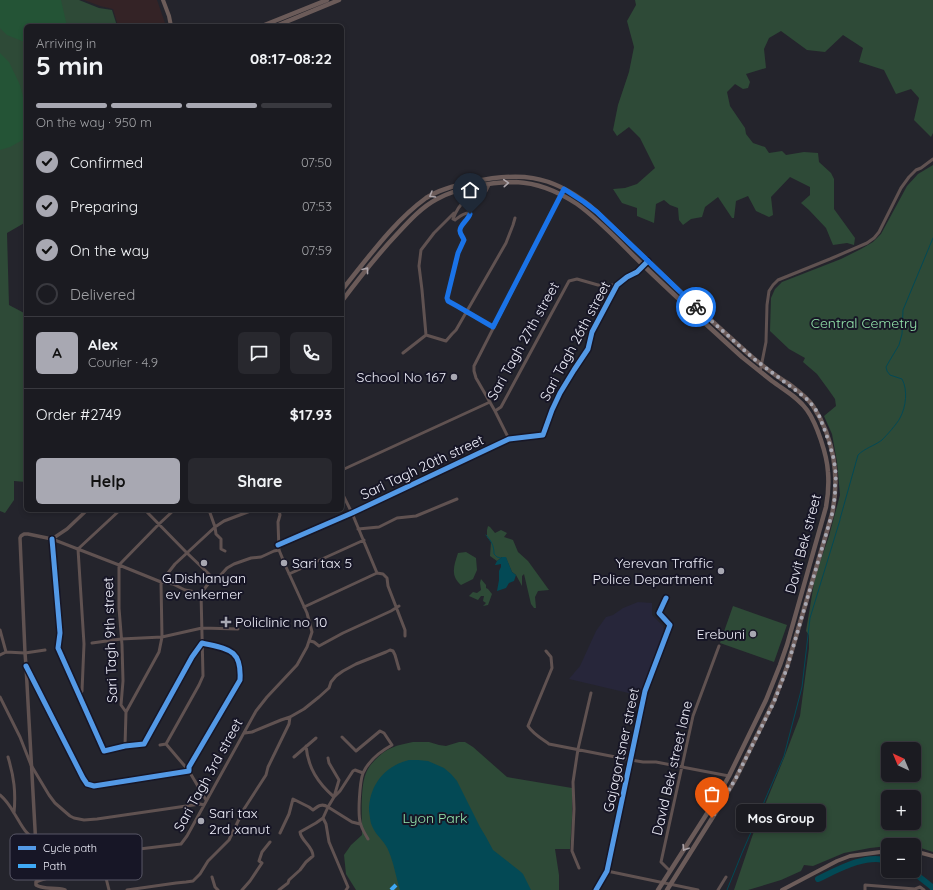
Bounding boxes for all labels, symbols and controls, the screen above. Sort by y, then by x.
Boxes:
text: Arriving in [36,35,96,51]
text: 5 min [36,49,104,82]
text: 08:17–08:22 [250,49,332,68]
text: On the way · 950 m [36,114,152,130]
icon: check [36,151,58,173]
text: Confirmed [70,153,143,172]
text: 07:50 [301,154,332,170]
pin [453,173,487,214]
one-way arrow [503,178,509,187]
icon: home [459,179,481,201]
one-way arrow [429,190,436,197]
icon: check [36,195,58,217]
text: Preparing [70,197,138,216]
text: 07:53 [302,198,332,214]
icon: check [36,239,58,261]
text: On the way [70,241,149,260]
text: 07:59 [302,242,332,258]
one-way arrow [361,267,368,274]
street label: Sari Tagh 27th street [483,278,563,403]
street label: Sari Tagh 26th street [536,278,614,404]
text: Delivered [70,285,135,304]
courier [676,287,716,327]
icon: bike [685,296,707,318]
park label: Central Cemetry [811,314,917,332]
button: chat [238,332,280,374]
button: phone [290,332,332,374]
text: Alex [88,335,118,354]
text: A [52,343,62,362]
text: Courier · 4.9 [88,354,158,370]
place label: School No 167 [357,368,446,386]
marker: School No 167 [449,372,459,382]
text: Order #2749 [36,405,121,424]
text: $17.93 [290,405,332,424]
street label: Sari Tagh 20th street [357,430,487,504]
button: Help [36,458,180,504]
button: Share [188,458,332,504]
street label: Davit Bek street [781,492,825,596]
place label: Sari tax 5 [292,554,352,572]
place label: Yerevan Traffic Police Department [592,554,713,588]
marker: G.Dishlanyan ev enkerner [199,558,209,568]
marker: Sari tax 5 [279,558,289,568]
marker: Yerevan Traffic Police Department [716,566,726,576]
place label: G.Dishlanyan ev enkerner [162,569,246,603]
street label: Sari Tagh 9th street [99,577,121,703]
place label: Policlinic no 10 [235,613,327,631]
marker: Policlinic no 10 [220,616,232,628]
place label: Erebuni [697,625,745,643]
marker: Erebuni [748,629,758,639]
street label: Gajagortsner street [599,686,643,814]
street label: David Bek street lane [648,699,696,837]
street label: Sari Tagh 3rd street [170,715,247,835]
north arrow [881,742,921,782]
map controls [881,742,921,878]
pin [695,777,729,818]
icon: bag [701,783,723,805]
button: + [881,790,921,830]
place label: Sari tax 2rd xanut [209,804,270,838]
callout: Mos Group [736,804,826,832]
park label: Lyon Park [402,809,468,827]
text: Mos Group [748,810,814,826]
marker: Sari tax 2rd xanut [196,816,206,826]
legend [10,834,142,880]
button: − [881,838,921,878]
text: Cycle path [43,841,97,855]
one-way arrow [682,844,689,851]
text: Path [43,859,66,873]

